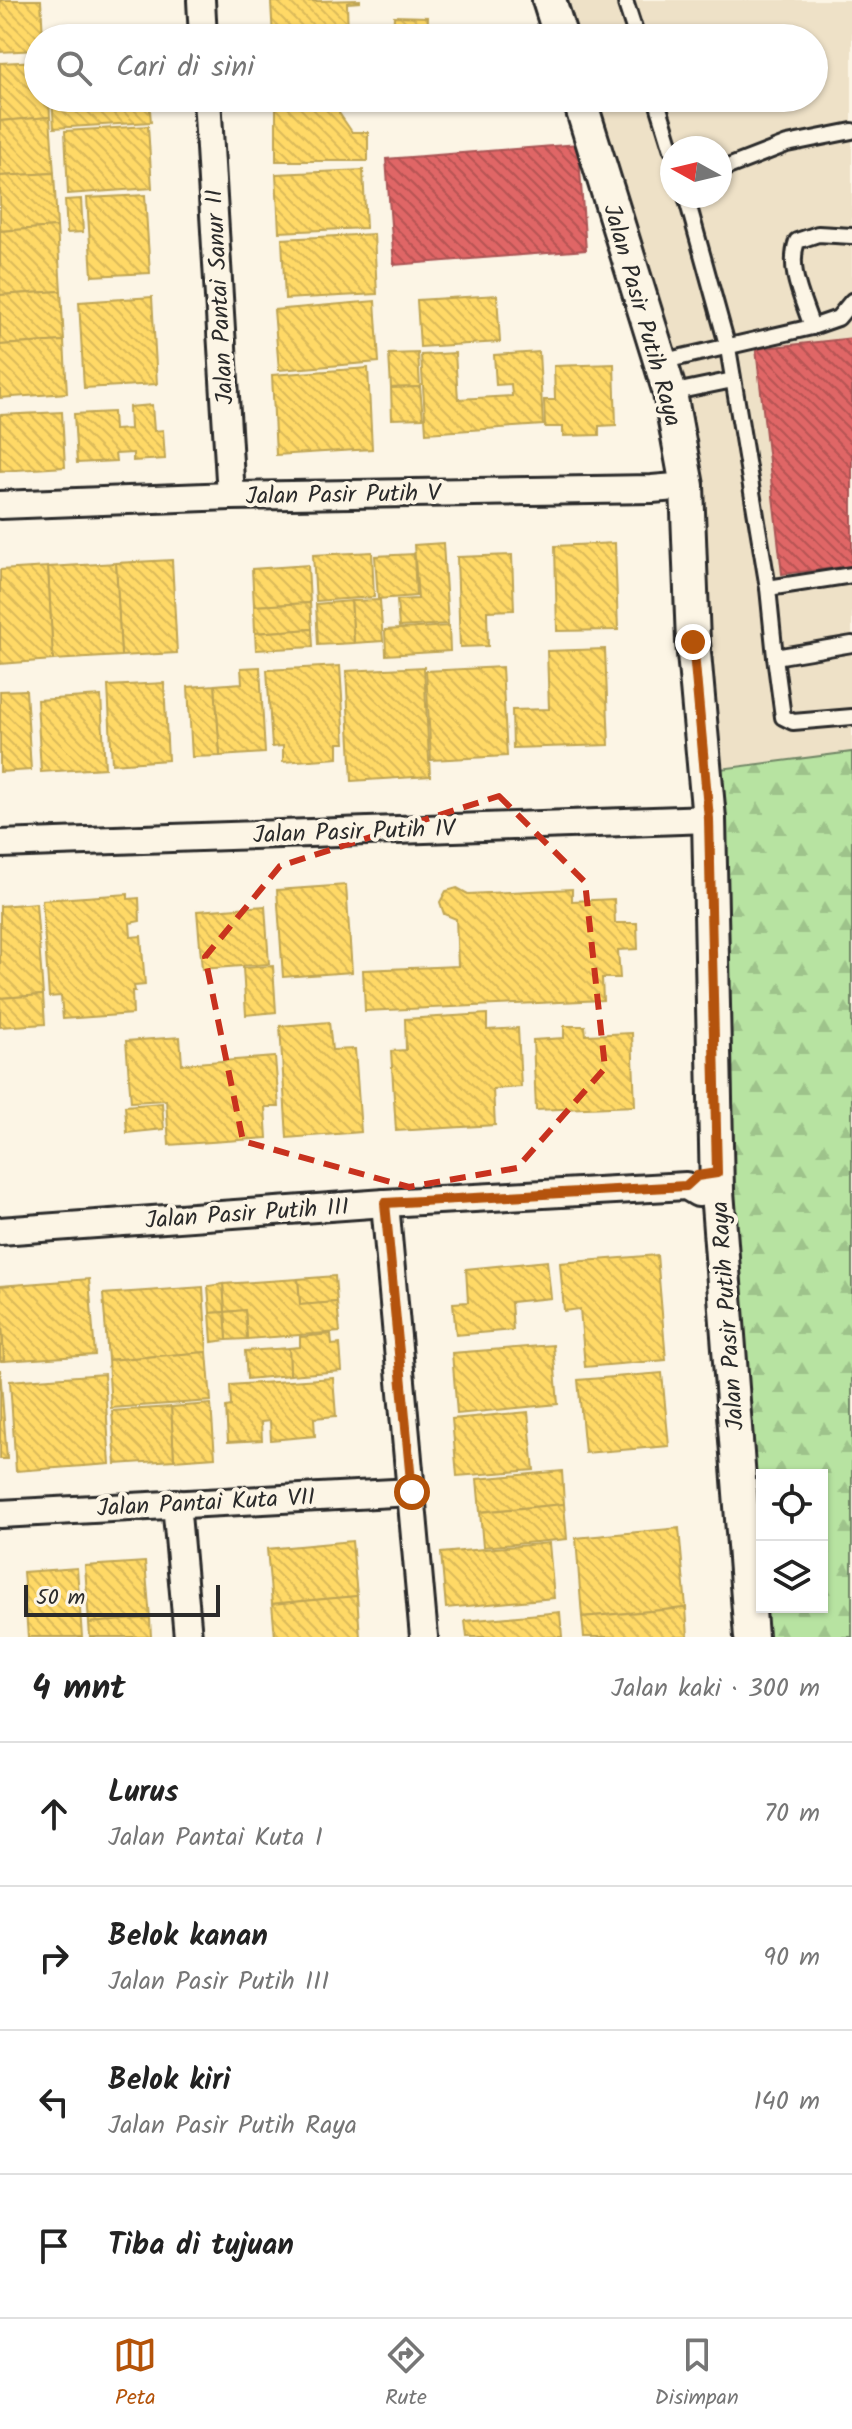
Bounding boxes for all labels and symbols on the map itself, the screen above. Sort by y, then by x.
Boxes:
north arrow [660,136,732,208]
street label: Jalan Pantai Sanur II [195,188,246,406]
street label: Jalan Pasir Putih Raya [591,200,692,431]
street label: Jalan Pasir Putih V [245,474,443,517]
route end [675,624,711,660]
street label: Jalan Pasir Putih IV [252,809,458,856]
street label: Jalan Pasir Putih III [144,1188,350,1241]
street label: Jalan Pasir Putih Raya [701,1200,756,1432]
route start [394,1474,430,1510]
street label: Jalan Pantai Kuta VII [96,1478,316,1529]
scale bar [24,1581,220,1617]

